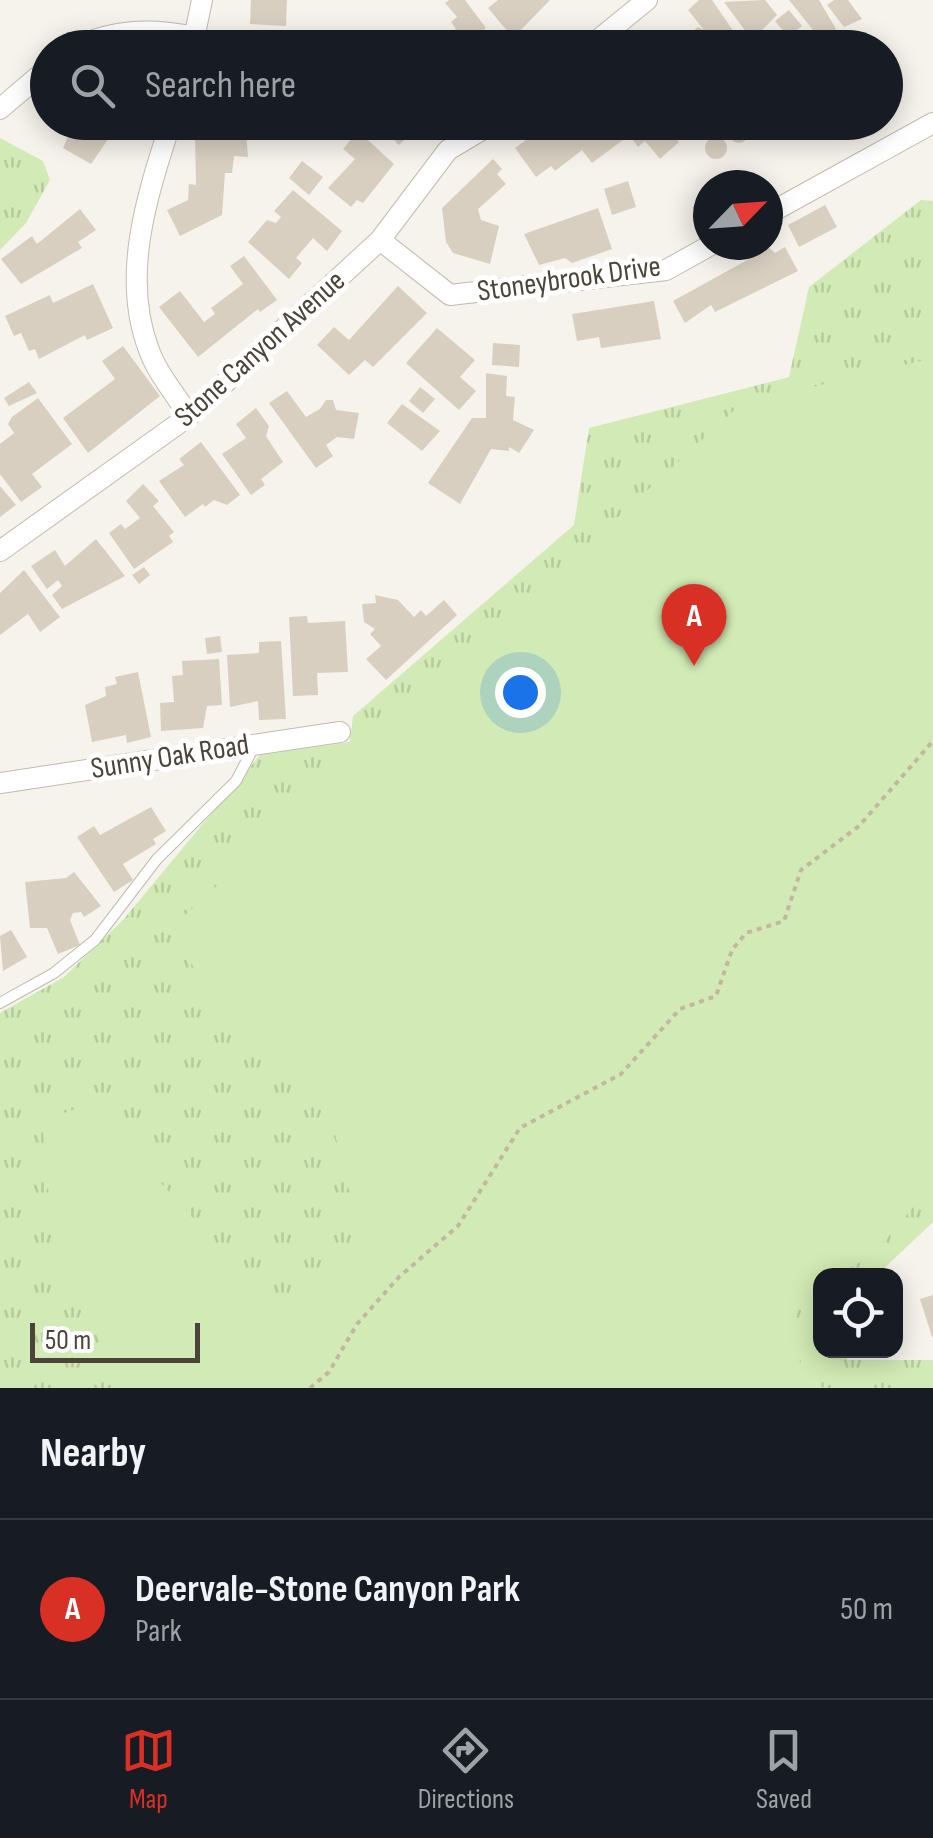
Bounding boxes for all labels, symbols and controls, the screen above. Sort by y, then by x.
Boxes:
search box [30,30,903,140]
icon: search [65,58,120,113]
text: Search here [145,63,296,108]
north arrow [693,170,783,260]
street label: Stoneybrook Drive [475,248,663,310]
street label: Stone Canyon Avenue [167,263,353,435]
pin: A [662,584,726,666]
your location [495,667,546,718]
street label: Sunny Oak Road [88,727,252,787]
map controls [813,1268,903,1358]
button: locate [813,1268,903,1358]
scale bar [30,1318,200,1362]
text: 50 m [45,1324,91,1357]
text: Nearby [40,1428,146,1479]
text: Deervale-Stone Canyon Park [135,1567,520,1612]
text: A [65,1590,80,1629]
text: 50 m [840,1590,893,1629]
text: Park [135,1612,182,1651]
tab: Map [121,1723,176,1816]
tab: Directions [418,1723,514,1816]
tab: Saved [756,1723,812,1816]

